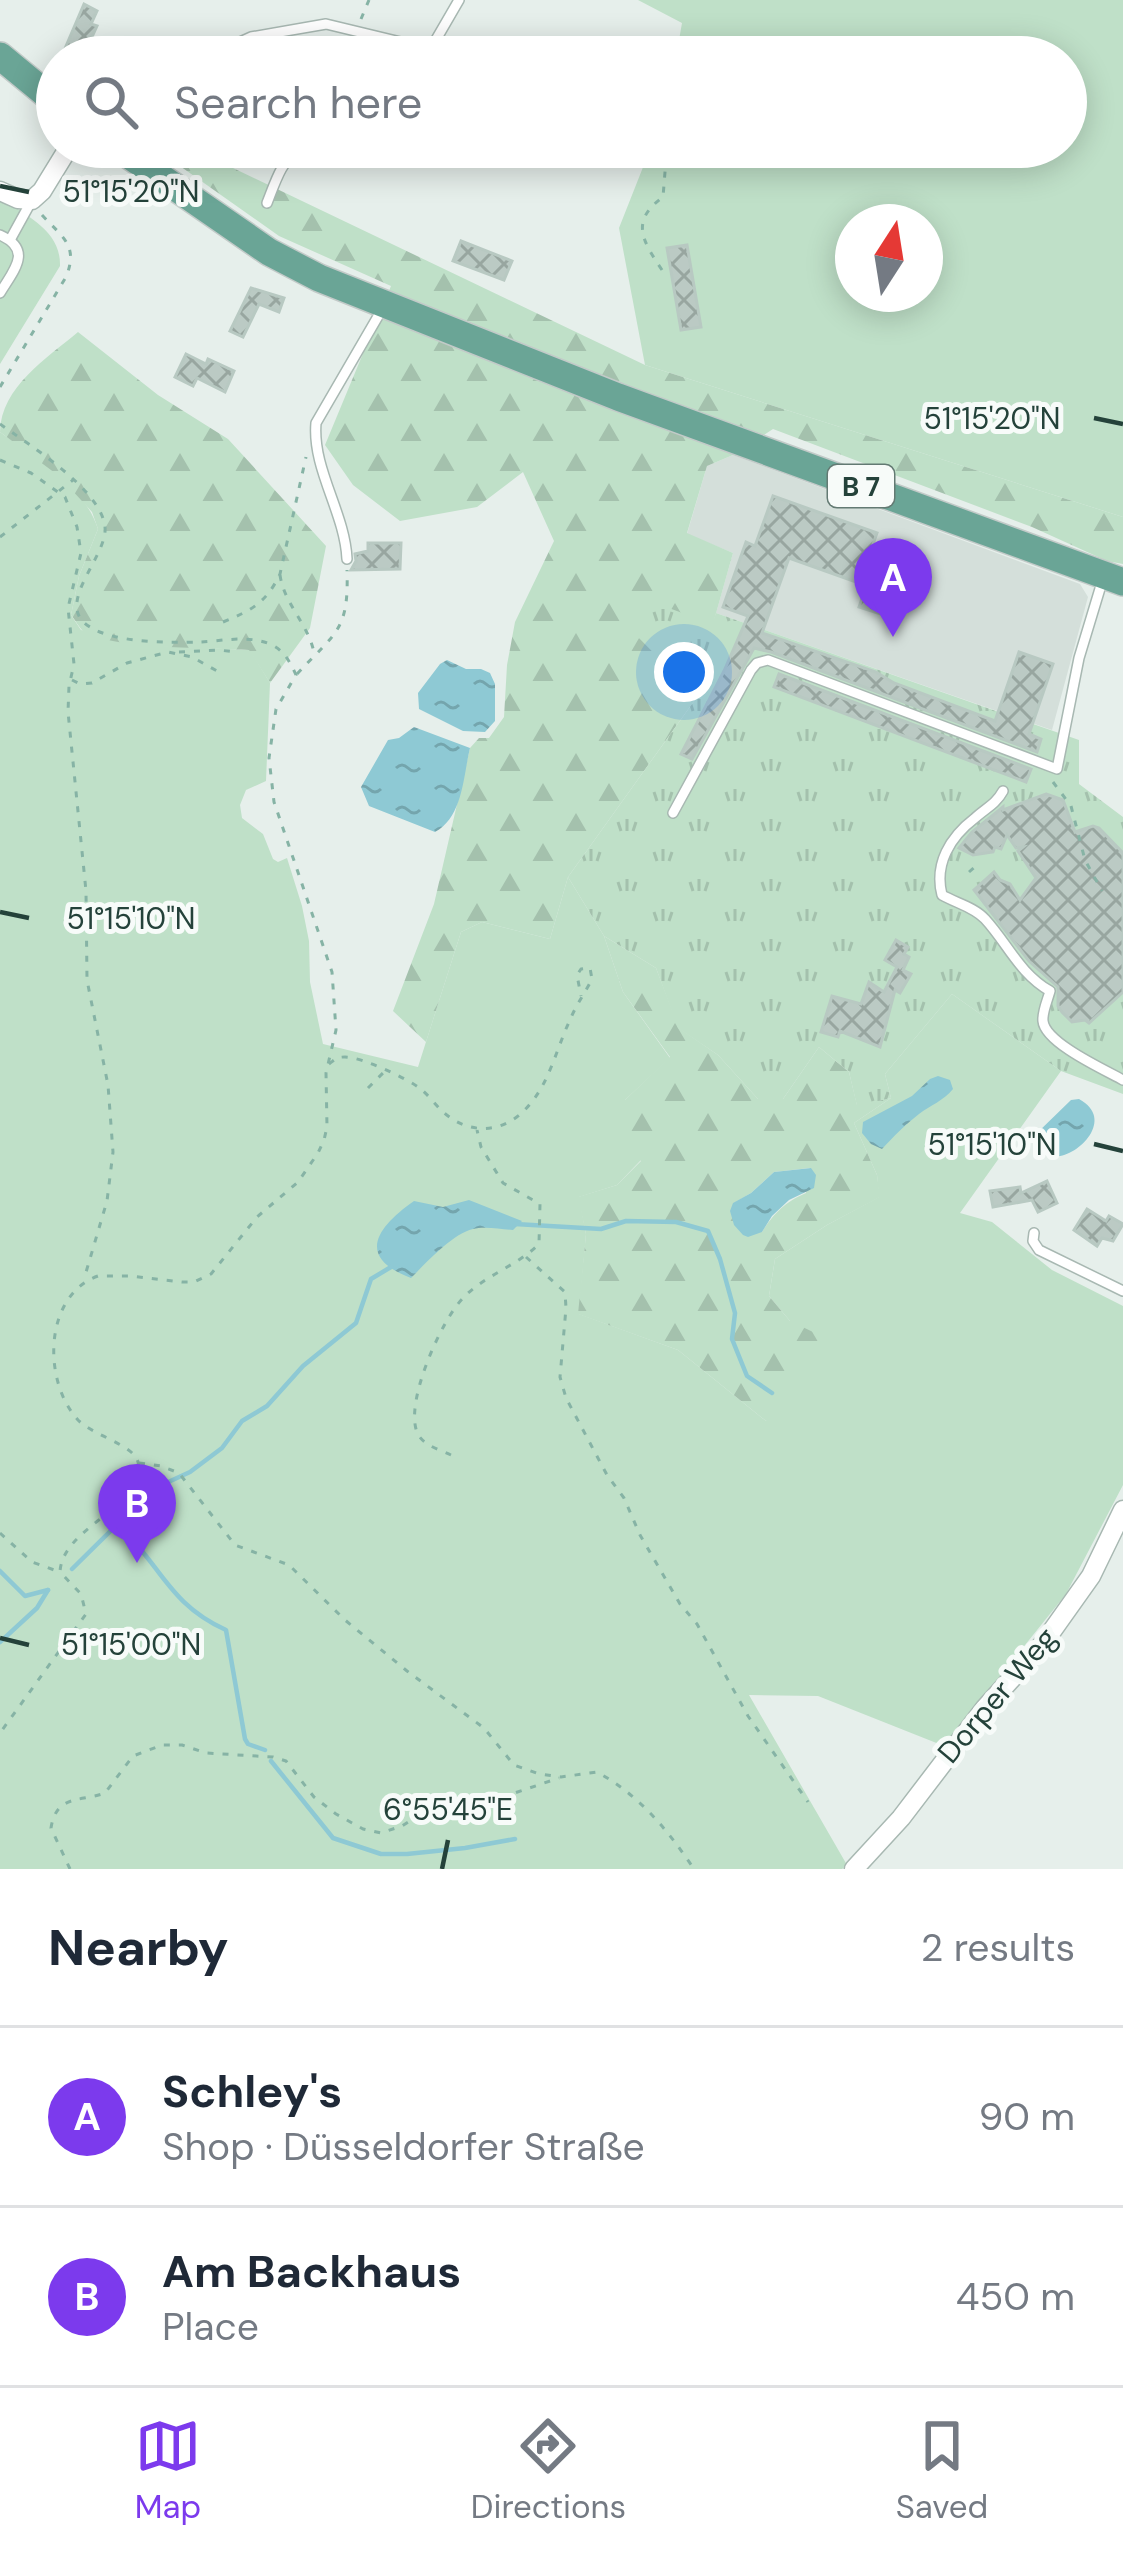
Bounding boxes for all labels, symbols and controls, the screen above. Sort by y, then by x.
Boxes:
search box [36,36,1087,168]
icon: search [78,69,144,135]
text: Search here [174,73,422,132]
text: 51°15'20"N [63,172,199,211]
north arrow [835,204,943,312]
text: 51°15'20"N [924,399,1060,438]
road number: B 7 [828,465,894,507]
pin: A [854,538,932,637]
your location [654,642,714,702]
text: 51°15'10"N [66,899,196,938]
text: 51°15'10"N [927,1125,1057,1164]
pin: B [98,1464,176,1563]
street label: Dorper Weg [929,1619,1065,1771]
text: 51°15'00"N [61,1625,201,1664]
text: 6°55'45"E [383,1790,513,1829]
text: Nearby [48,1914,229,1981]
text: 2 results [921,1922,1075,1973]
text: Schley's [162,2062,342,2121]
text: A [73,2091,101,2142]
text: 90 m [979,2091,1075,2142]
text: Shop · Düsseldorfer Straße [162,2121,645,2172]
text: Am Backhaus [162,2242,461,2301]
text: B [75,2271,99,2322]
text: 450 m [956,2271,1075,2322]
text: Place [162,2301,259,2352]
tab: Map [135,2413,201,2528]
tab: Directions [471,2413,626,2528]
tab: Saved [896,2413,988,2528]

